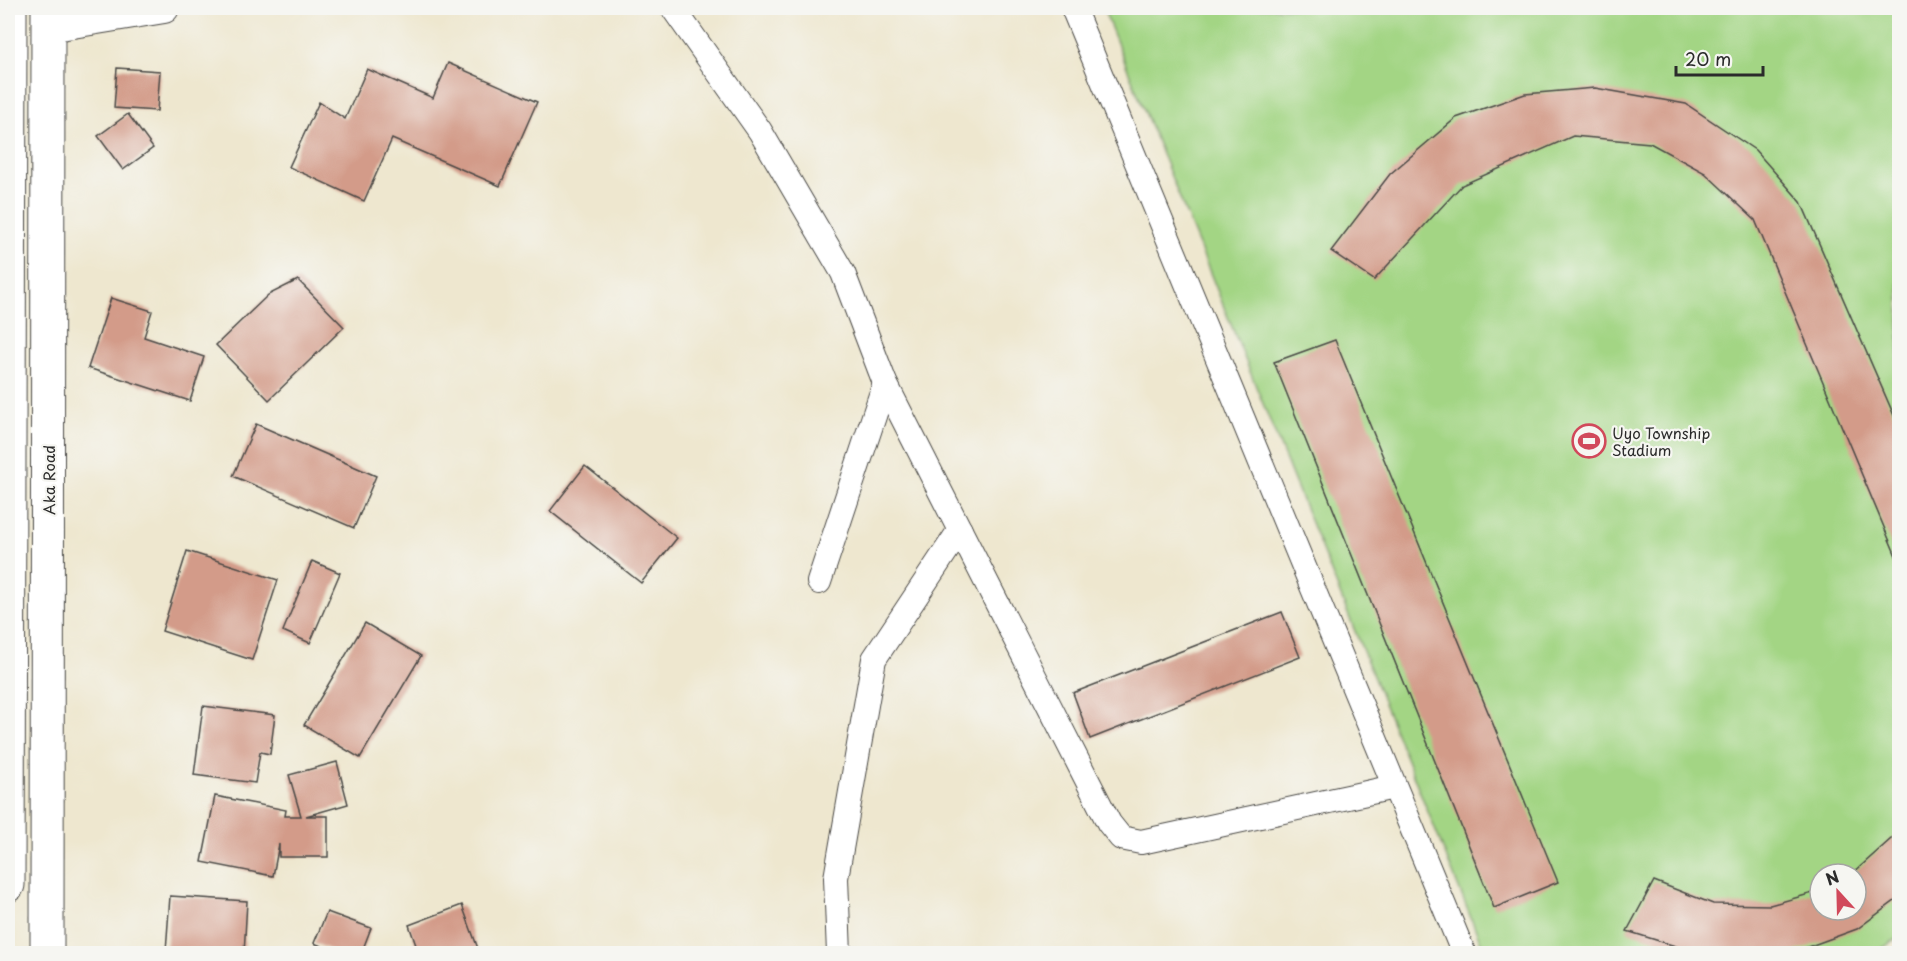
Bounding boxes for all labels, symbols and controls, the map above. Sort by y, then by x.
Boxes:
scale bar [1676,39,1763,77]
text: 20 m [1685,45,1731,72]
place label: Uyo Township Stadium [1612,421,1711,461]
sports icon: Uyo Township Stadium [1571,423,1607,459]
street label: Aka Road [37,445,60,515]
north arrow [1808,862,1868,922]
text: N [1822,864,1842,891]

